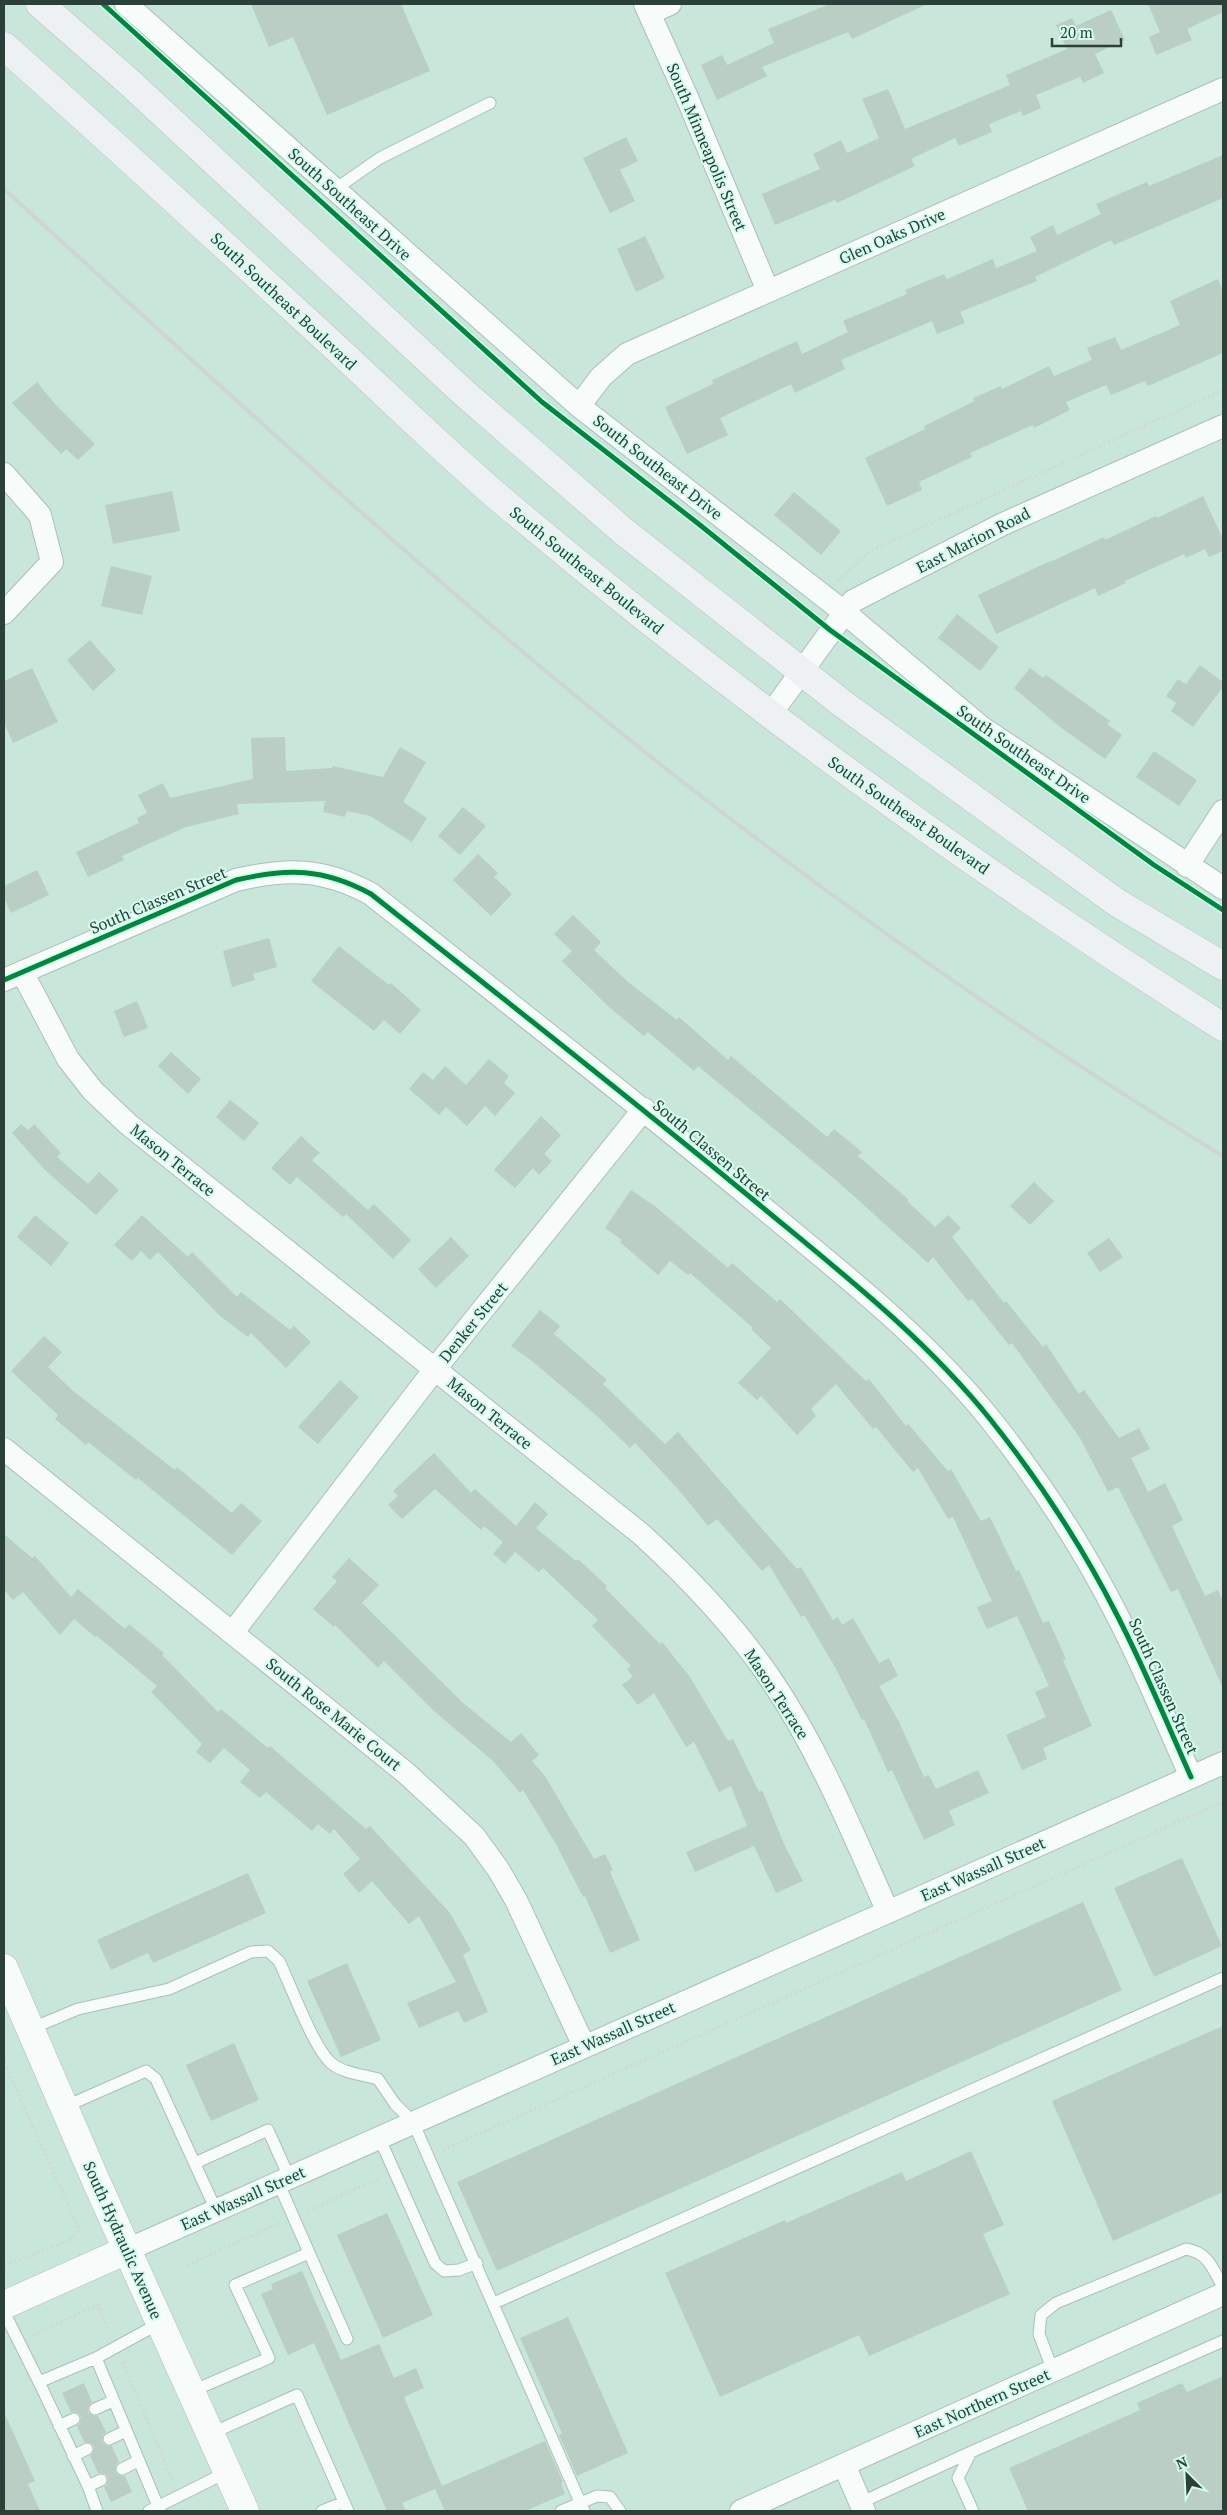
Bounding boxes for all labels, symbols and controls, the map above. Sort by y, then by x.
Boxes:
scale bar [1052,15,1121,47]
text: 20 m [1060,22,1093,42]
street label: South Minneapolis Street [662,60,752,235]
street label: South Southeast Drive [284,143,416,265]
street label: Glen Oaks Drive [835,203,949,269]
street label: South Southeast Boulevard [206,227,362,375]
street label: South Southeast Drive [589,409,727,525]
street label: South Southeast Boulevard [505,501,669,639]
street label: East Marion Road [912,502,1034,578]
street label: South Southeast Drive [953,699,1095,809]
street label: South Southeast Boulevard [824,751,994,879]
street label: South Classen Street [86,861,230,939]
street label: South Classen Street [649,1094,775,1206]
street label: Mason Terrace [126,1119,220,1201]
street label: Denker Street [434,1277,512,1367]
street label: Mason Terrace [443,1372,537,1454]
street label: South Classen Street [1124,1614,1204,1758]
street label: Mason Terrace [740,1645,814,1743]
street label: South Rose Marie Court [262,1652,406,1776]
street label: East Wassall Street [917,1832,1049,1906]
street label: East Wassall Street [547,1996,679,2070]
street label: South Hydraulic Avenue [78,2157,168,2323]
street label: East Wassall Street [177,2161,309,2235]
street label: East Northern Street [911,2363,1053,2443]
north arrow [1162,2450,1212,2500]
text: N [1173,2452,1191,2474]

